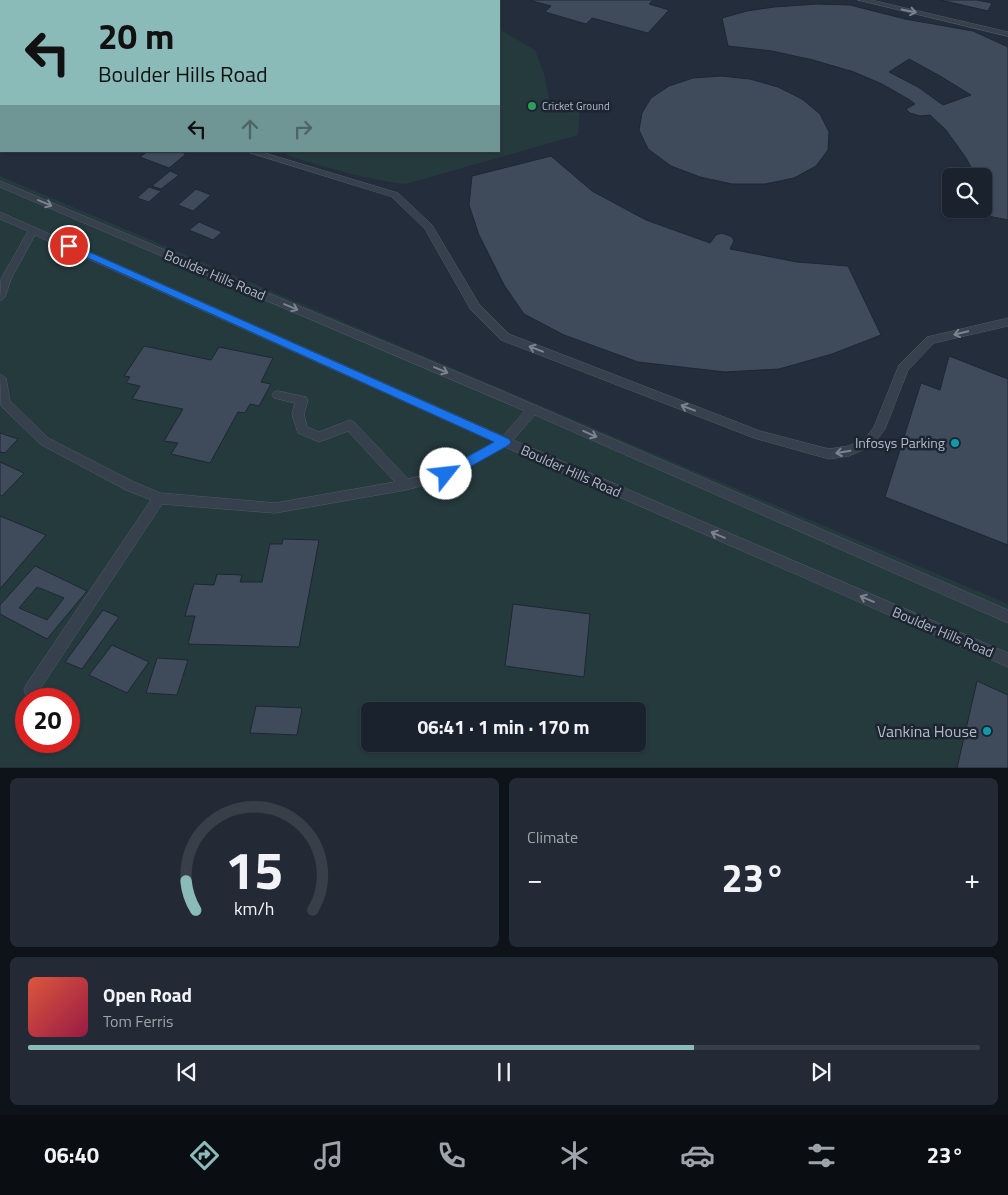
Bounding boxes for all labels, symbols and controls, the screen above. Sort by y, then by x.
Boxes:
one-way arrow [901,7,917,17]
text: 20 m [98,9,174,63]
icon: left [15,20,80,85]
text: Boulder Hills Road [98,57,268,91]
place label: Cricket Ground [542,98,610,114]
marker: Cricket Ground [526,100,538,112]
icon: left [183,115,211,143]
icon: ahead [236,115,264,143]
icon: right [289,115,317,143]
map controls [942,168,992,218]
button: search [942,168,992,218]
one-way arrow [37,198,52,208]
pin [48,225,90,267]
icon: arrive [55,232,83,260]
street label: Boulder Hills Road [161,244,269,305]
one-way arrow [283,302,298,312]
one-way arrow [953,329,969,338]
one-way arrow [529,344,544,353]
one-way arrow [433,366,448,376]
one-way arrow [681,403,696,412]
one-way arrow [582,430,597,440]
place label: Infosys Parking [855,432,945,453]
marker: Infosys Parking [949,437,961,449]
street label: Boulder Hills Road [518,439,625,502]
position arrow [419,447,471,499]
one-way arrow [835,447,851,457]
one-way arrow [710,530,725,539]
one-way arrow [860,594,875,604]
street label: Boulder Hills Road [889,601,997,662]
speed limit sign: 20 [15,688,80,753]
text: 06:41 · 1 min · 170 m [417,712,590,741]
place label: Vankina House [877,719,977,743]
marker: Vankina House [981,725,993,737]
text: Climate [527,825,578,849]
text: 15 [225,830,284,909]
text: 23° [722,849,785,907]
text: − [527,857,543,900]
text: + [964,857,980,900]
text: km/h [234,895,275,922]
text: Open Road [103,980,192,1009]
text: Tom Ferris [103,1009,174,1033]
icon: previous [173,1058,201,1086]
icon: pause [490,1058,518,1086]
icon: next [807,1058,835,1086]
text: 06:40 [44,1138,99,1172]
icon: directions [187,1138,222,1173]
icon: music [311,1138,346,1173]
icon: phone [434,1138,469,1173]
icon: climate [557,1138,592,1173]
icon: car [680,1138,715,1173]
icon: filters [804,1138,839,1173]
text: 23° [927,1138,964,1172]

